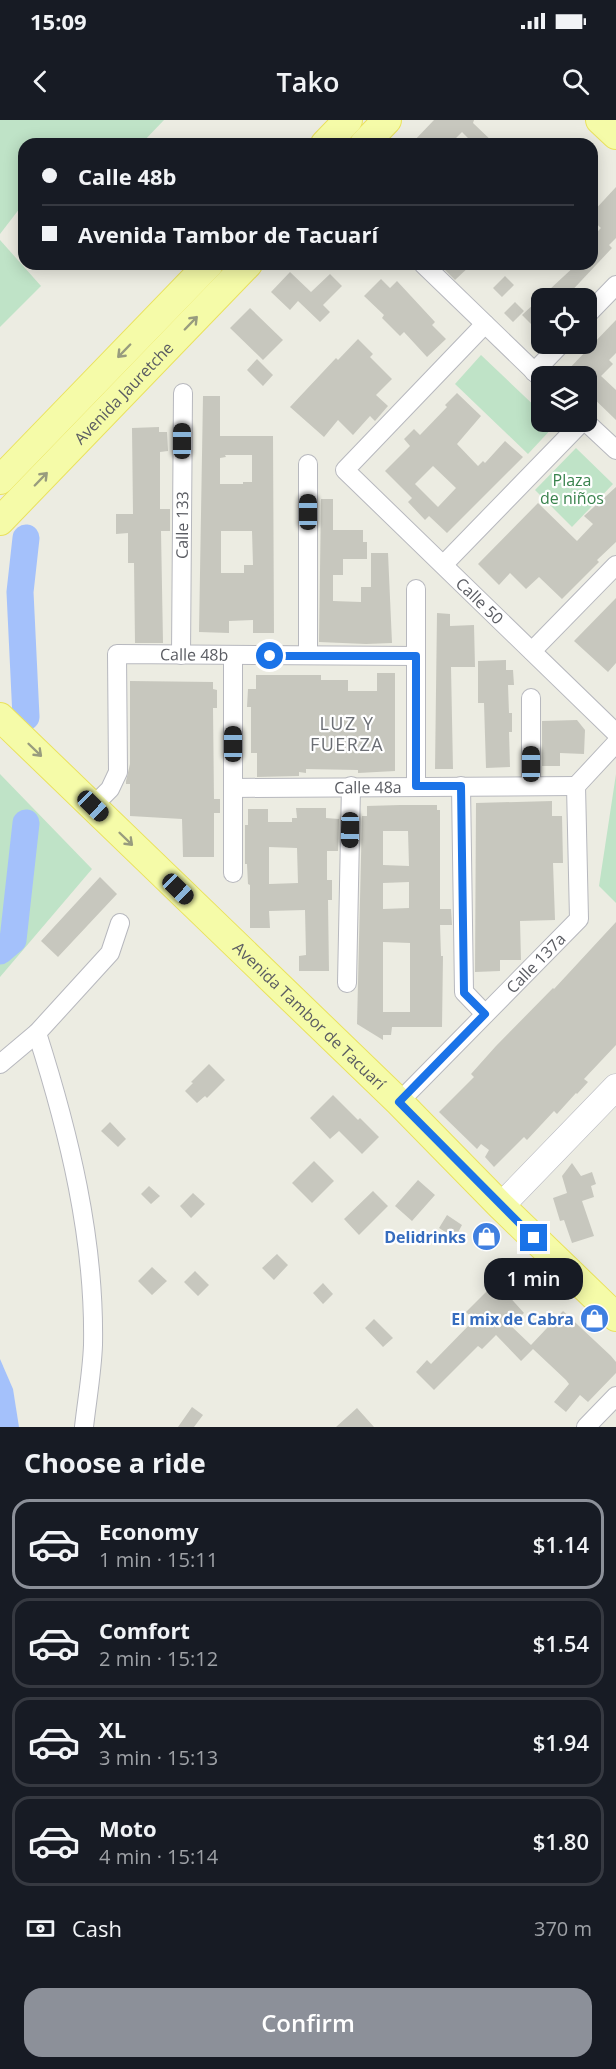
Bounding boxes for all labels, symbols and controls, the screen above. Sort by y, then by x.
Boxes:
text: 15:09 [30,6,87,36]
text: Tako [277,63,339,100]
icon: back [24,65,57,98]
icon: search [559,65,592,98]
text: Calle 48b [78,161,177,191]
text: Avenida Tambor de Tacuarí [78,219,378,249]
map controls [531,288,597,432]
button: locate [531,288,597,354]
one-way arrow [183,316,198,331]
street label: Avenida Jauretche [69,337,178,449]
one-way arrow [117,344,132,359]
button: layers [531,366,597,432]
car [173,423,191,459]
park label: Plaza de niños [540,469,604,509]
one-way arrow [33,471,48,486]
street label: Calle 133 [171,491,193,559]
car [299,494,317,530]
street label: Calle 50 [451,572,508,629]
route start [256,642,283,669]
street label: Calle 48b [160,643,228,666]
district label: LUZ Y FUERZA [310,711,384,756]
car [224,726,242,762]
one-way arrow [27,743,42,758]
car [522,746,540,782]
street label: Calle 48a [334,776,402,798]
car [74,787,112,825]
car [341,812,359,848]
one-way arrow [119,832,134,846]
car [159,870,197,908]
street label: Calle 137a [501,928,570,998]
street label: Avenida Tambor de Tacuarí [228,937,391,1095]
shop icon: Delidrinks [471,1221,503,1253]
route end [520,1224,547,1251]
place label: Delidrinks [384,1226,466,1248]
callout: 1 min [484,1259,584,1301]
text: 1 min [507,1265,561,1292]
shop icon: El mix de Cabra [579,1303,611,1335]
place label: El mix de Cabra [451,1308,574,1330]
text: Choose a ride [24,1444,206,1481]
text: Economy [99,1516,198,1546]
icon: car [27,1517,81,1571]
text: $1.14 [533,1529,589,1559]
text: 1 min · 15:11 [99,1546,218,1573]
text: Comfort [99,1615,190,1645]
icon: car [27,1616,81,1670]
text: $1.54 [533,1628,589,1658]
text: 2 min · 15:12 [99,1645,218,1672]
text: XL [99,1714,126,1744]
icon: car [27,1715,81,1769]
text: $1.94 [533,1727,589,1757]
text: 3 min · 15:13 [99,1744,218,1771]
text: Moto [99,1813,157,1843]
icon: car [27,1814,81,1868]
text: $1.80 [533,1826,589,1856]
text: 4 min · 15:14 [99,1843,218,1870]
icon: cash [24,1912,57,1945]
text: Cash [72,1913,122,1943]
text: 370 m [534,1915,592,1942]
button: Confirm [24,1988,592,2057]

